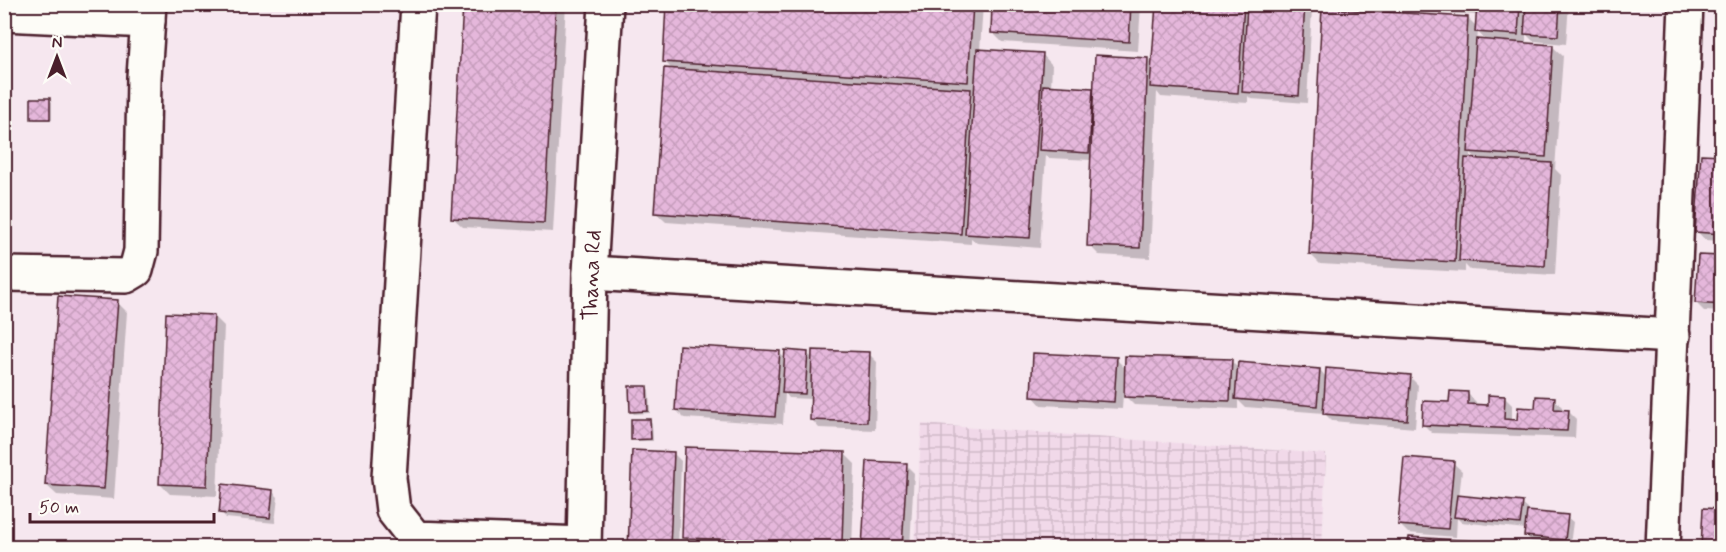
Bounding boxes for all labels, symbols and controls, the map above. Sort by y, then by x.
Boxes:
north arrow [27,27,87,87]
text: N [52,33,62,54]
street label: Thana Rd [577,229,609,321]
scale bar [30,486,214,524]
text: 50 m [39,496,79,520]

